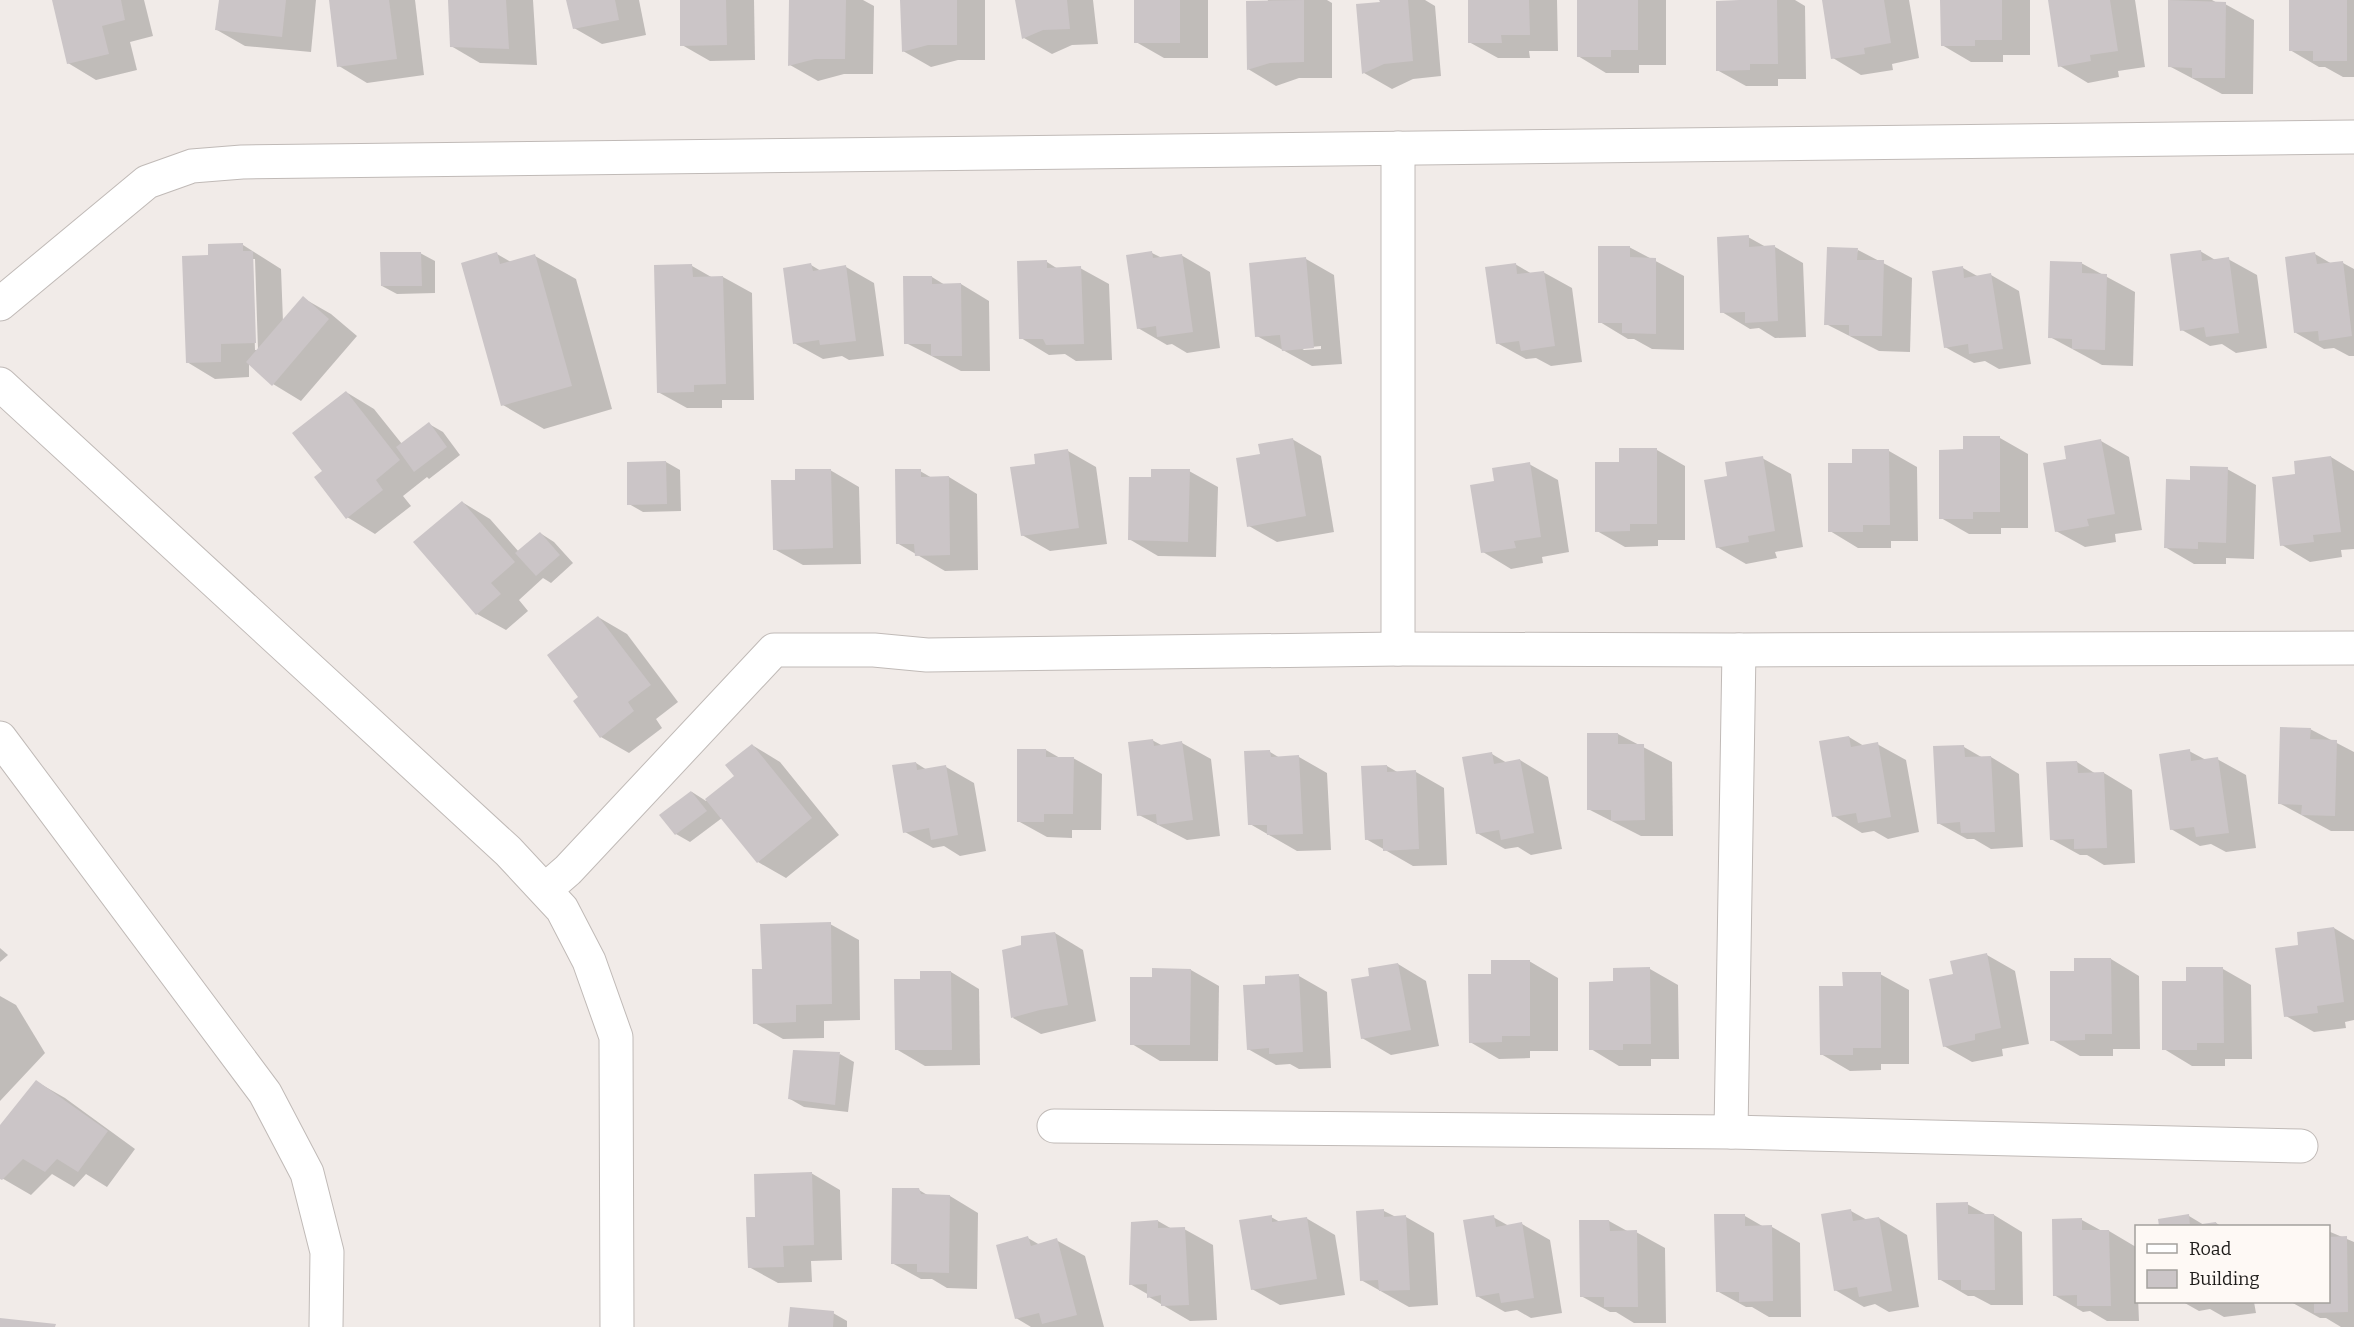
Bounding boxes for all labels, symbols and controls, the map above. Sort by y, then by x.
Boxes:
legend [2135,1225,2330,1303]
text: Road [2189,1238,2232,1260]
text: Building [2189,1268,2260,1290]

